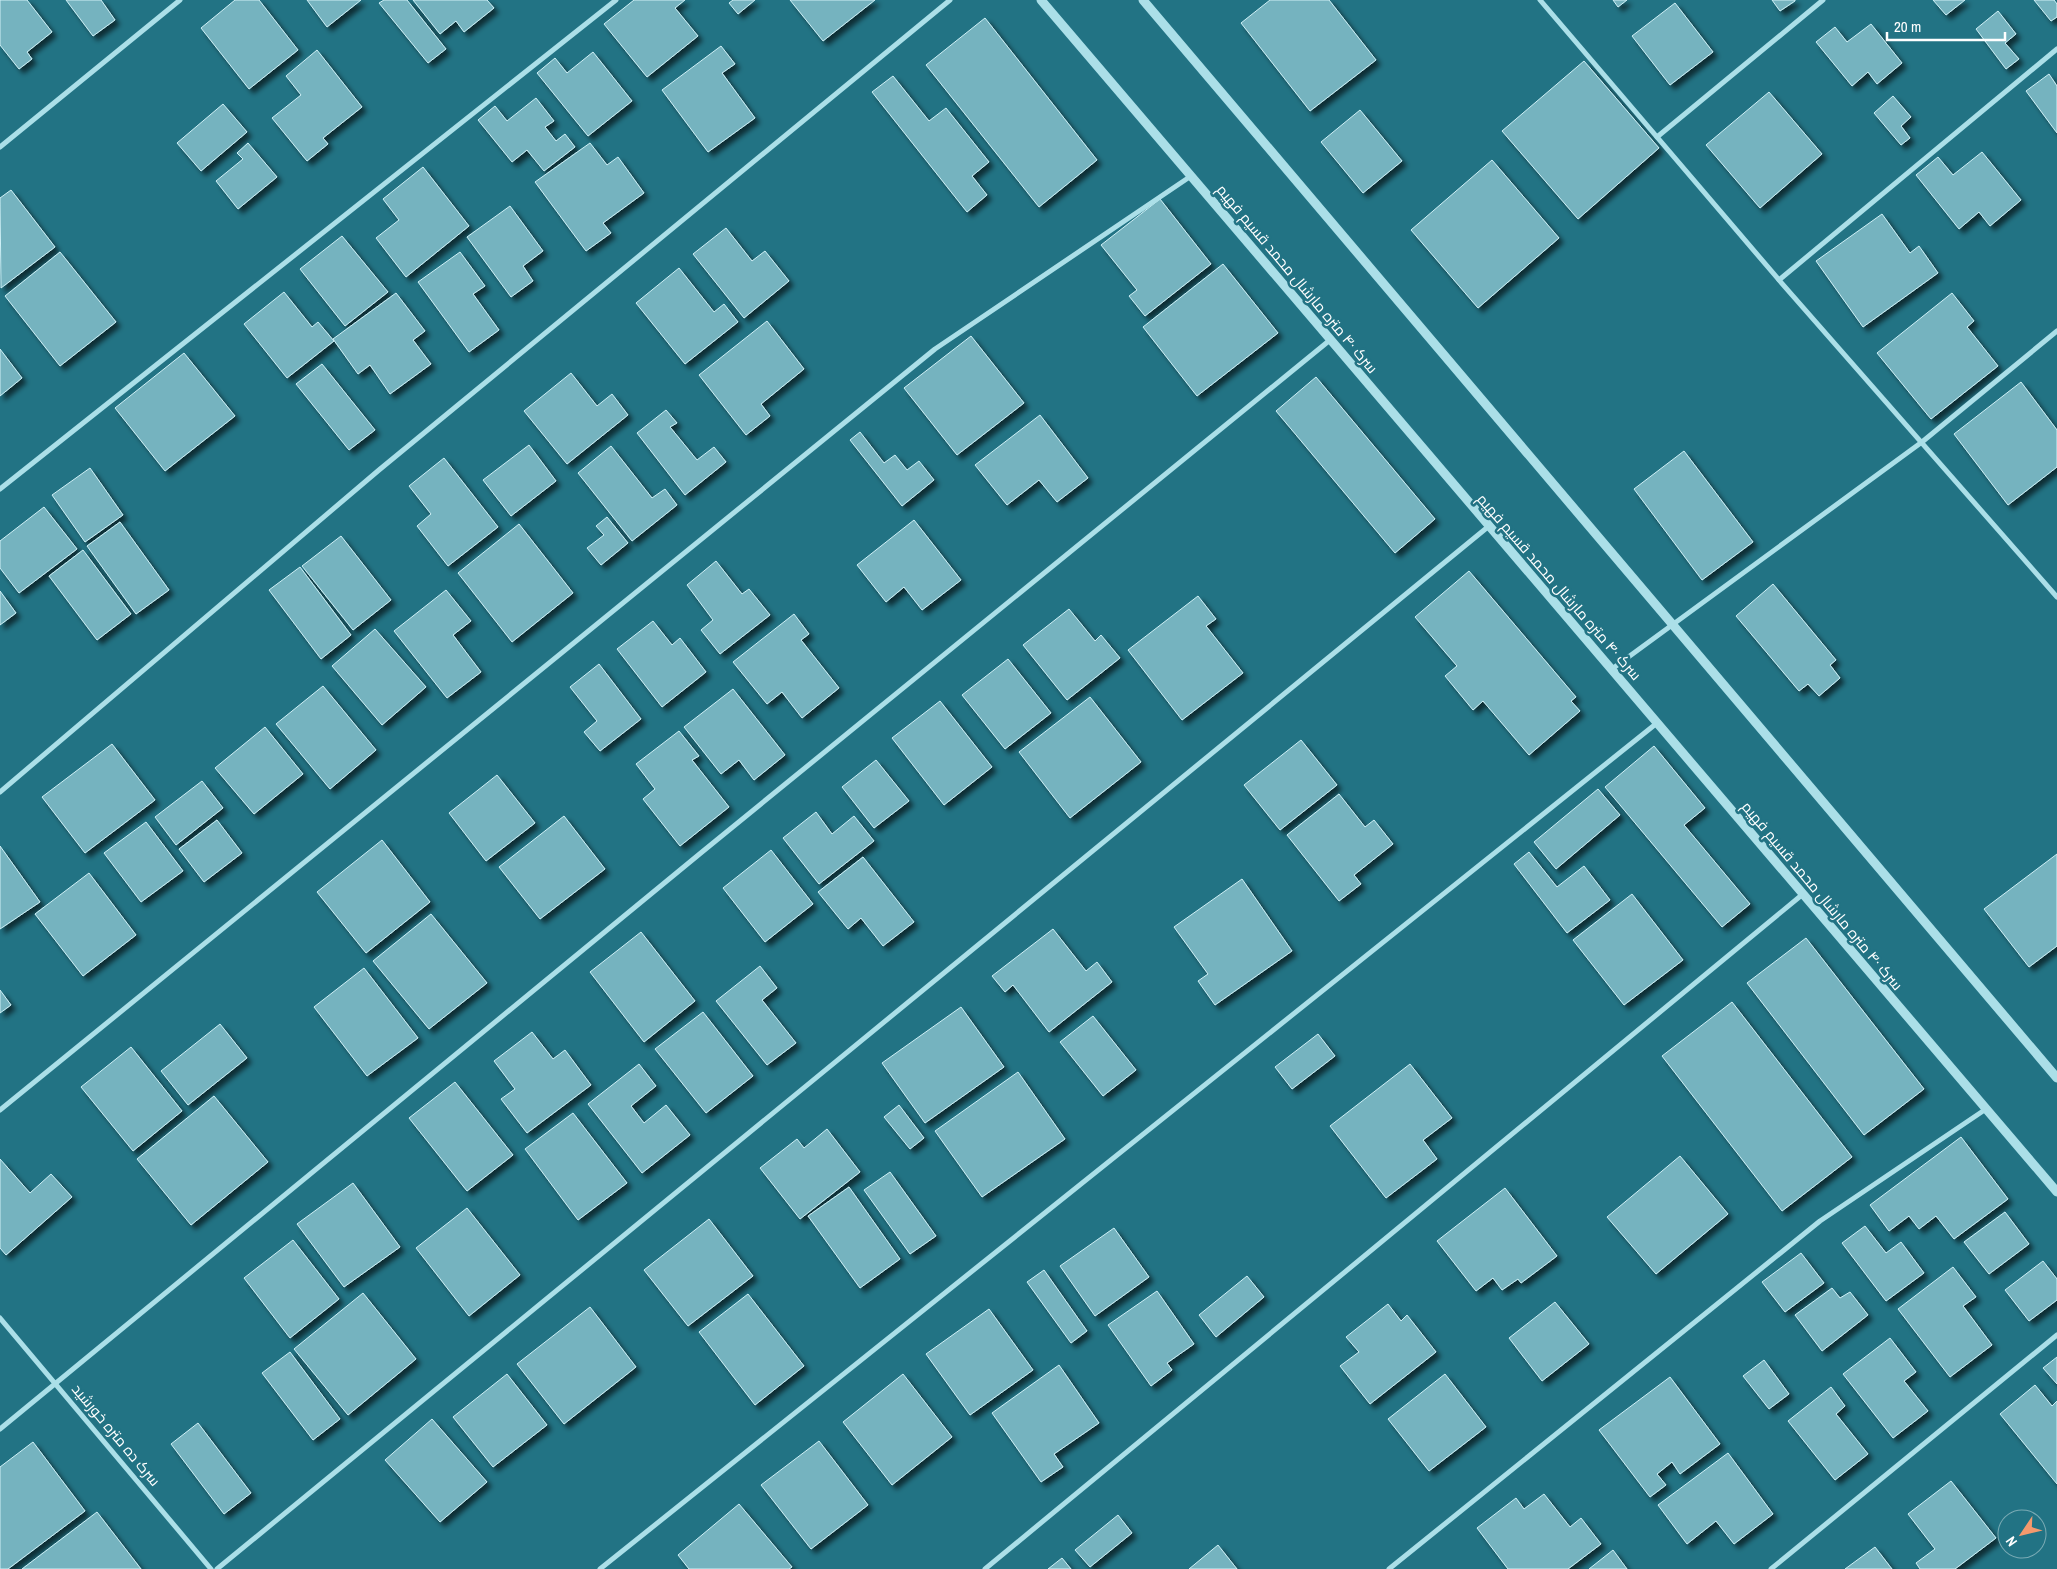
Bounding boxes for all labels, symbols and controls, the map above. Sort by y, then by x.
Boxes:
scale bar [1887,10,2004,42]
text: 20 m [1894,16,1921,37]
street label: سرک ۴۰ متره مارشال محمد قسیم فهیم [1212,180,1383,378]
street label: سرک ۴۰ متره مارشال محمد قسیم فهیم [1472,489,1646,685]
street label: سرک ۴۰ متره مارشال محمد قسیم فهیم [1737,797,1908,995]
street label: سرک ده متره خورشید [67,1379,165,1490]
north arrow [1997,1509,2047,1559]
text: N [2002,1533,2021,1550]

